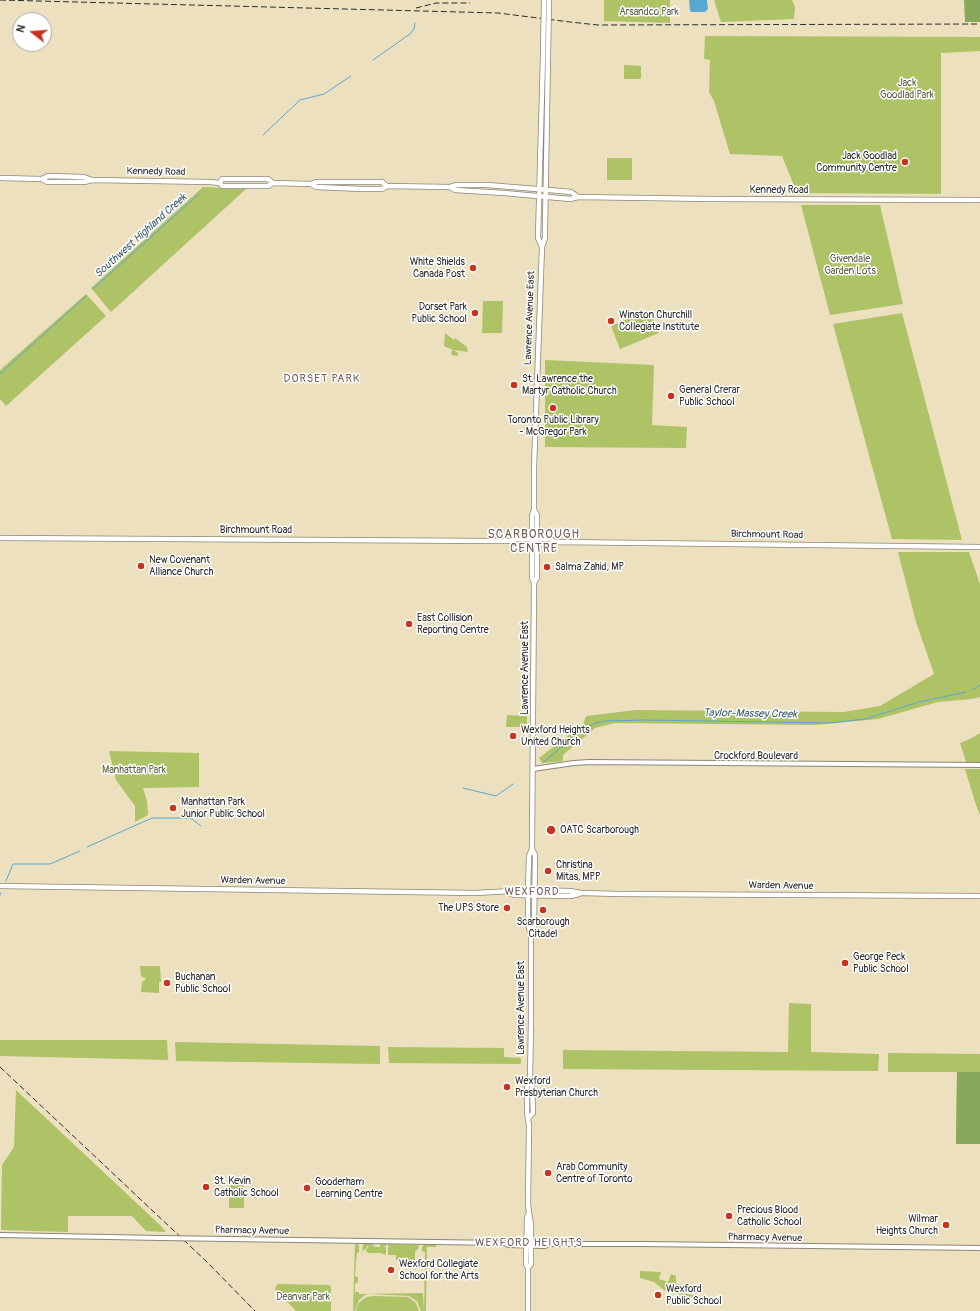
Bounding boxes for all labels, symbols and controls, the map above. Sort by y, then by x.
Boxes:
park label: Arsandco Park [619,6,679,18]
north arrow [12,12,52,52]
text: N [14,23,28,34]
park label: Jack Goodlad Park [880,77,934,100]
place label: Jack Goodlad Community Centre [816,150,897,174]
marker: Jack Goodlad Community Centre [900,157,910,167]
street label: Kennedy Road [126,165,186,179]
street label: Kennedy Road [749,184,809,196]
water label: Southwest Highland Creek [92,191,190,281]
park label: Givendale Garden Lots [824,253,876,276]
place label: White Shields Canada Post [410,256,465,280]
marker: White Shields Canada Post [468,263,478,273]
street label: Lawrence Avenue East [522,271,538,365]
place label: Dorset Park Public School [411,301,467,324]
marker: Dorset Park Public School [470,308,480,318]
place label: Winston Churchill Collegiate Institute [619,309,699,332]
marker: Winston Churchill Collegiate Institute [606,316,616,326]
district label: DORSET PARK [284,372,360,386]
place label: St. Lawrence the Martyr Catholic Church [522,373,617,396]
marker: St. Lawrence the Martyr Catholic Church [509,380,519,390]
place label: General Crerar Public School [679,384,740,408]
marker: General Crerar Public School [666,391,676,401]
marker: Toronto Public Library - McGregor Park [548,403,558,413]
place label: Toronto Public Library - McGregor Park [507,414,599,438]
street label: Birchmount Road [220,524,292,536]
district label: SCARBOROUGH CENTRE [488,528,580,556]
street label: Birchmount Road [731,528,803,542]
place label: New Covenant Alliance Church [149,554,213,578]
marker: New Covenant Alliance Church [136,561,146,571]
place label: Salma Zahid, MP [555,561,624,573]
marker: Salma Zahid, MP [542,562,552,572]
place label: East Collision Reporting Centre [417,612,489,636]
marker: East Collision Reporting Centre [404,619,414,629]
street label: Lawrence Avenue East [519,621,531,715]
water label: Taylor-Massey Creek [703,707,797,721]
place label: Wexford Heights United Church [521,724,590,748]
marker: Wexford Heights United Church [508,731,518,741]
street label: Crockford Boulevard [714,750,798,762]
park label: Manhattan Park [102,764,166,776]
place label: Manhattan Park Junior Public School [181,796,265,820]
marker: Manhattan Park Junior Public School [168,803,178,813]
marker: OATC Scarborough [545,824,557,836]
place label: OATC Scarborough [560,824,639,836]
place label: Christina Mitas, MPP [556,859,601,882]
marker: Christina Mitas, MPP [543,866,553,876]
street label: Warden Avenue [220,874,286,888]
street label: Warden Avenue [748,879,814,893]
district label: WEXFORD [504,885,560,899]
place label: The UPS Store [438,902,499,914]
marker: The UPS Store [502,903,512,913]
marker: Scarborough Citadel [538,905,548,915]
place label: Scarborough Citadel [517,916,569,940]
place label: George Peck Public School [853,951,909,974]
marker: George Peck Public School [840,958,850,968]
street label: Lawrence Avenue East [515,961,527,1055]
place label: Buchanan Public School [175,971,231,994]
marker: Buchanan Public School [162,978,172,988]
place label: Wexford Presbyterian Church [515,1075,598,1098]
marker: Wexford Presbyterian Church [502,1082,512,1092]
place label: Arab Community Centre of Toronto [556,1161,633,1184]
marker: Arab Community Centre of Toronto [543,1168,553,1178]
place label: St. Kevin Catholic School [214,1175,279,1198]
place label: Gooderham Learning Centre [315,1176,383,1200]
marker: St. Kevin Catholic School [201,1182,211,1192]
marker: Gooderham Learning Centre [302,1183,312,1193]
place label: Precious Blood Catholic School [737,1204,802,1228]
marker: Precious Blood Catholic School [724,1211,734,1221]
place label: Wilmar Heights Church [876,1213,938,1236]
marker: Wilmar Heights Church [941,1220,951,1230]
street label: Pharmacy Avenue [215,1224,289,1238]
street label: Pharmacy Avenue [728,1231,802,1245]
district label: WEXFORD HEIGHTS [475,1236,583,1250]
place label: Wexford Collegiate School for the Arts [399,1258,479,1282]
marker: Wexford Collegiate School for the Arts [386,1265,396,1275]
place label: Wexford Public School [666,1283,722,1306]
marker: Wexford Public School [653,1290,663,1300]
park label: Deanvar Park [276,1291,330,1303]

